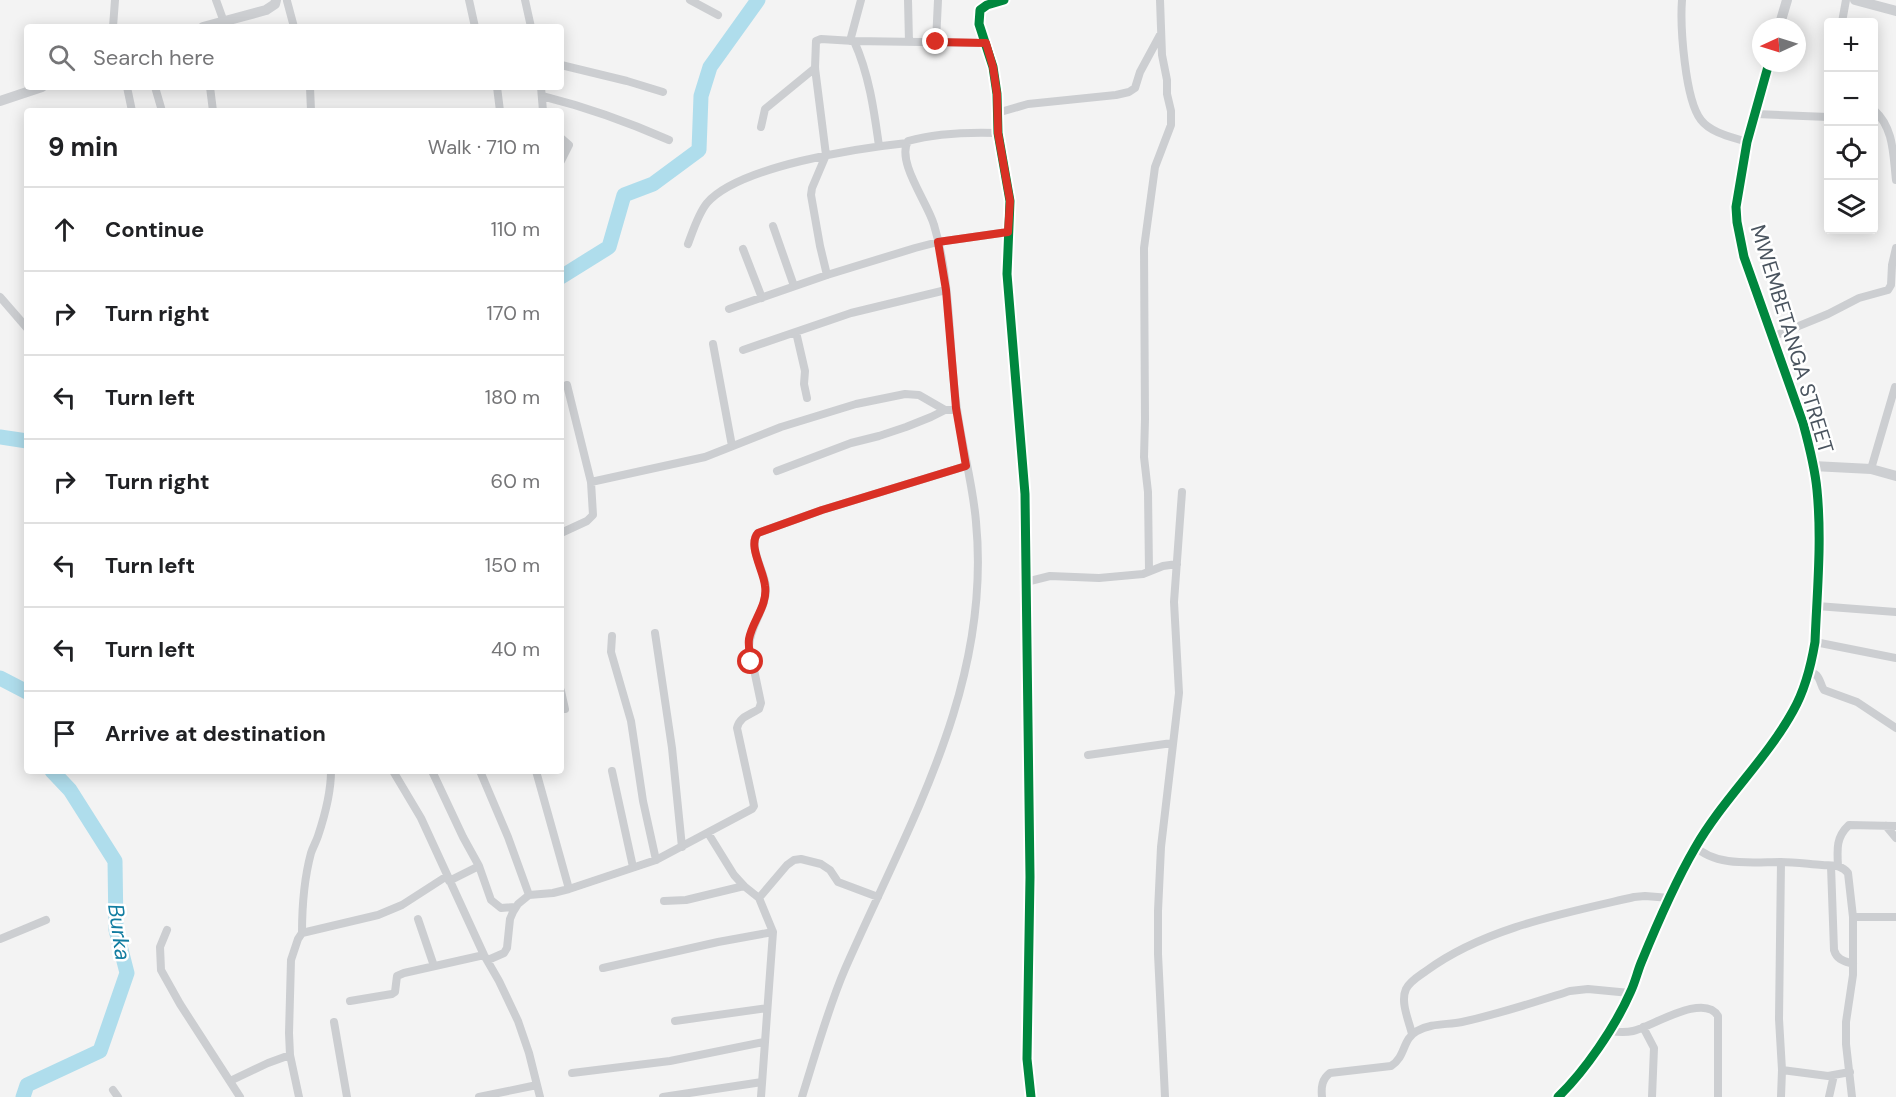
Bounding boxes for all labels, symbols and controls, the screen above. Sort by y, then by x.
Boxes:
north arrow [1752,18,1806,72]
map controls [1824,18,1878,234]
button: + [1824,18,1878,72]
search box [24,24,564,90]
route end [922,28,948,54]
icon: search [45,41,78,74]
text: Search here [93,43,214,72]
button: − [1824,72,1878,126]
button: locate [1824,126,1878,180]
text: 9 min [48,130,118,164]
text: Walk · 710 m [428,134,540,160]
button: layers [1824,180,1878,234]
icon: ahead [48,213,81,246]
text: Continue [105,215,204,244]
text: 110 m [491,216,540,242]
street label: MWEMBETANGA STREET [1744,221,1840,457]
icon: right [48,297,81,330]
text: Turn right [105,299,210,328]
text: 170 m [487,300,540,326]
icon: left [48,381,81,414]
text: Turn left [105,383,195,412]
text: 180 m [485,384,540,410]
icon: right [48,465,81,498]
text: Turn right [105,467,210,496]
text: 60 m [491,468,540,494]
icon: left [48,549,81,582]
text: Turn left [105,551,195,580]
text: 150 m [485,552,540,578]
icon: left [48,633,81,666]
text: Turn left [105,635,195,664]
text: 40 m [491,636,540,662]
route start [737,648,763,674]
icon: arrive [48,717,81,750]
text: Arrive at destination [105,719,326,748]
water label: Burka [101,902,138,962]

